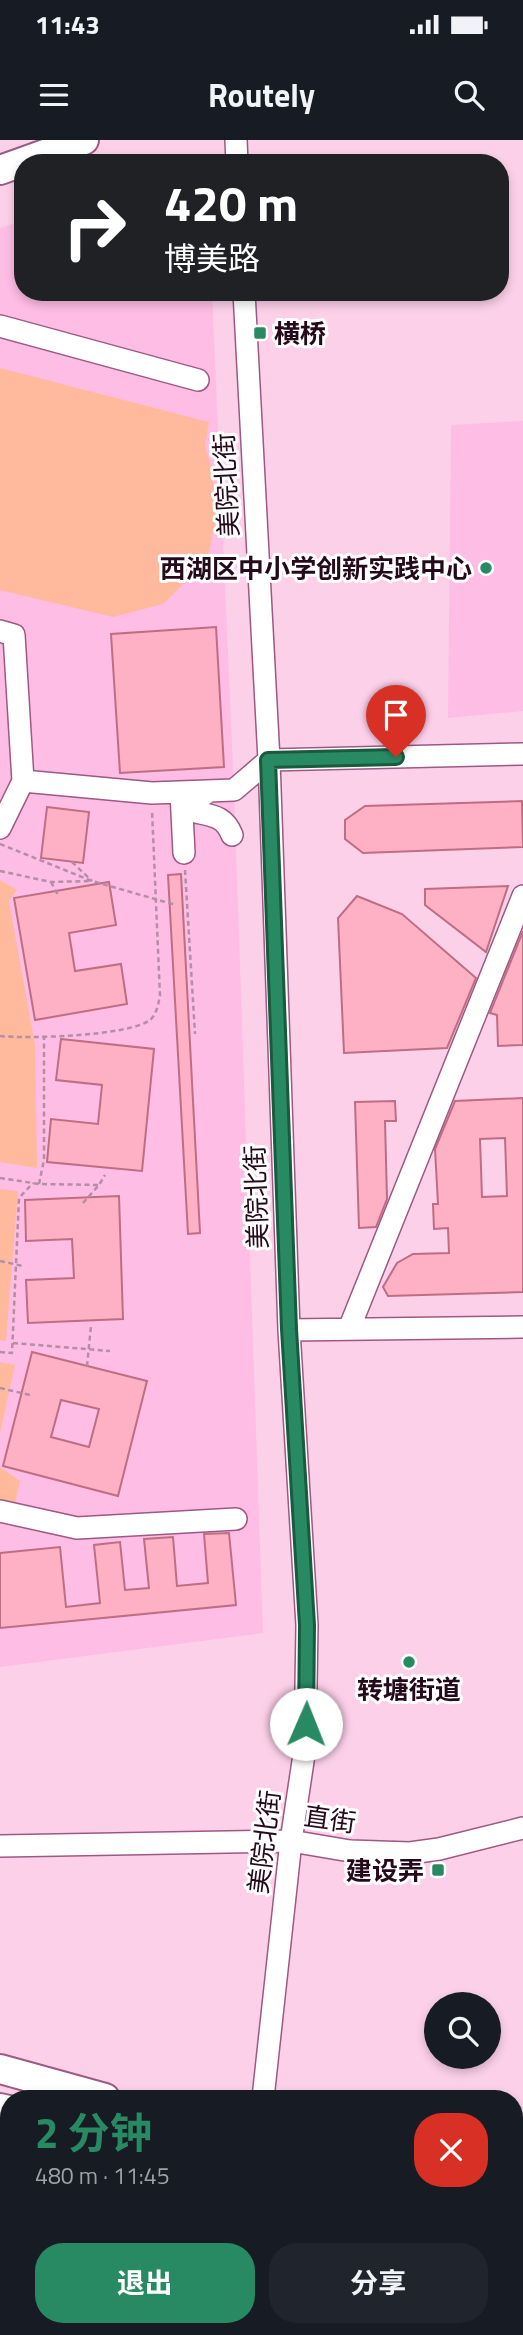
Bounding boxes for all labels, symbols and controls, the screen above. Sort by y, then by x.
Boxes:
text: 11:43 [35,5,100,44]
text: Routely [208,71,315,119]
icon: menu [35,76,73,114]
icon: search [450,76,488,114]
text: 420 m [164,165,298,240]
icon: right [49,182,140,273]
text: 博美路 [164,234,260,282]
place label: 横桥 [274,314,326,353]
marker: 横桥 [252,325,268,341]
street label: 美院北街 [204,432,248,538]
place label: 西湖区中小学创新实践中心 [160,549,472,588]
marker: 西湖区中小学创新实践中心 [478,560,494,576]
pin [366,685,426,757]
icon: arrive [377,696,415,734]
street label: 美院北街 [235,1144,277,1250]
marker: 转塘街道 [401,1654,417,1670]
place label: 转塘街道 [357,1670,461,1709]
position arrow [269,1687,343,1761]
street label: 美院北街 [238,1788,290,1896]
street label: 直街 [302,1796,358,1842]
place label: 建设弄 [346,1851,424,1890]
marker: 建设弄 [430,1862,446,1878]
map controls [424,1992,501,2069]
button: search [424,1992,501,2069]
text: 2 分钟 [35,2100,152,2164]
button: close [414,2113,488,2187]
text: 480 m · 11:45 [35,2158,170,2193]
button: 退出 [35,2243,255,2323]
button: 分享 [269,2243,488,2323]

